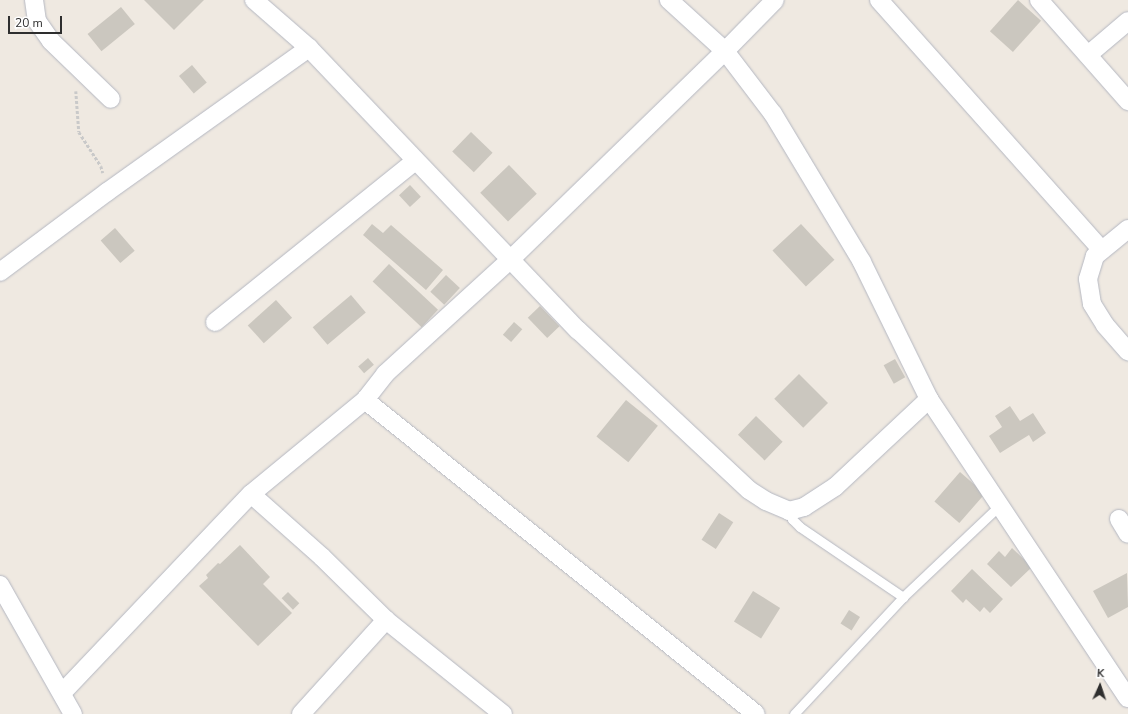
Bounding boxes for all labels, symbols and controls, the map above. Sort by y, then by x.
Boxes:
scale bar [10,8,64,34]
text: 20 m [15,15,43,31]
north arrow [1080,666,1120,706]
text: K [1097,666,1105,681]

